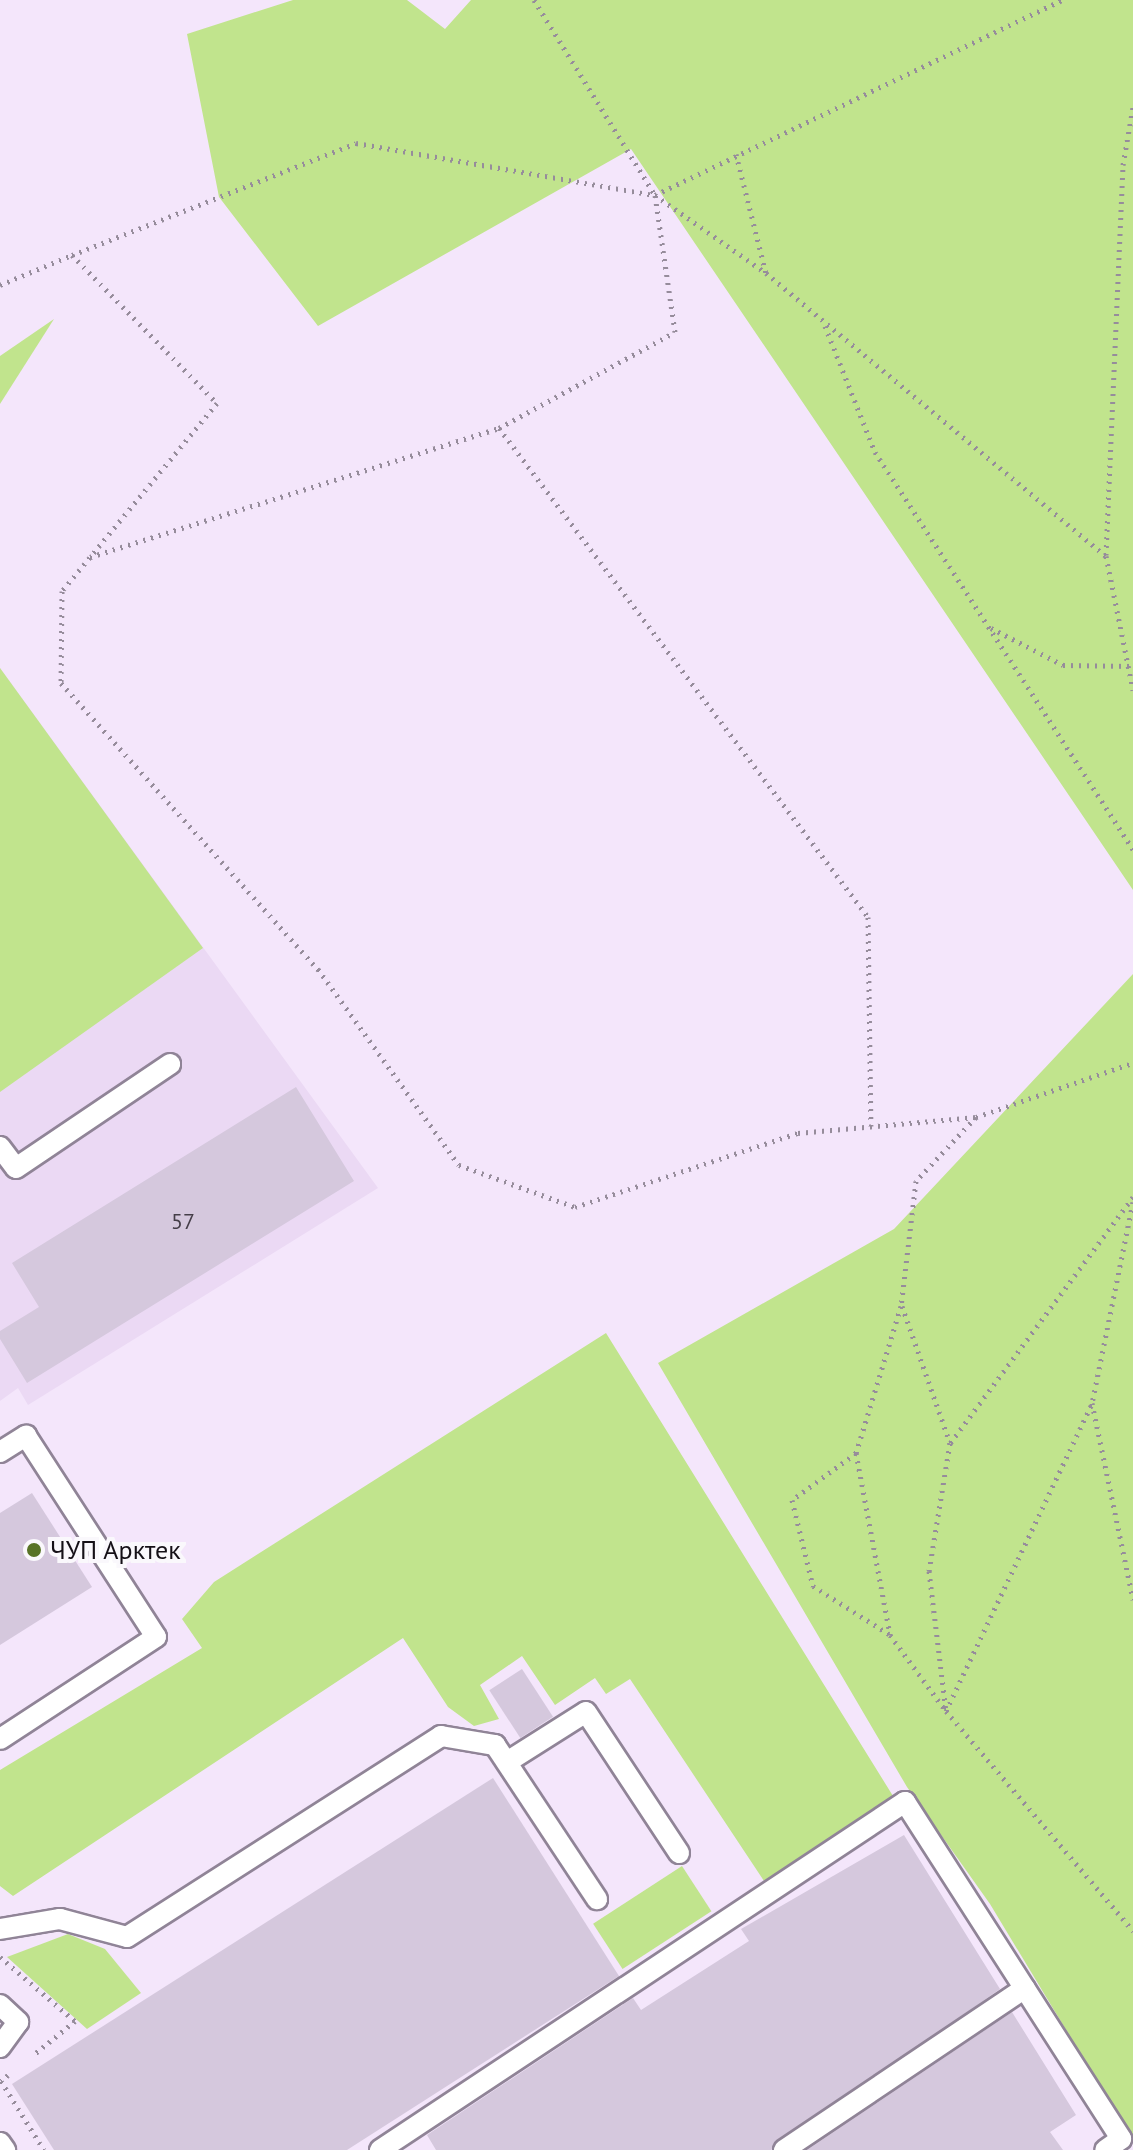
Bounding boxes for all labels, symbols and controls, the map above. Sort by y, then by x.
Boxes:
house number: 57 [171,1209,195,1235]
place label: ЧУП Арктек [50,1534,181,1566]
marker: ЧУП Арктек [25,1541,43,1559]

